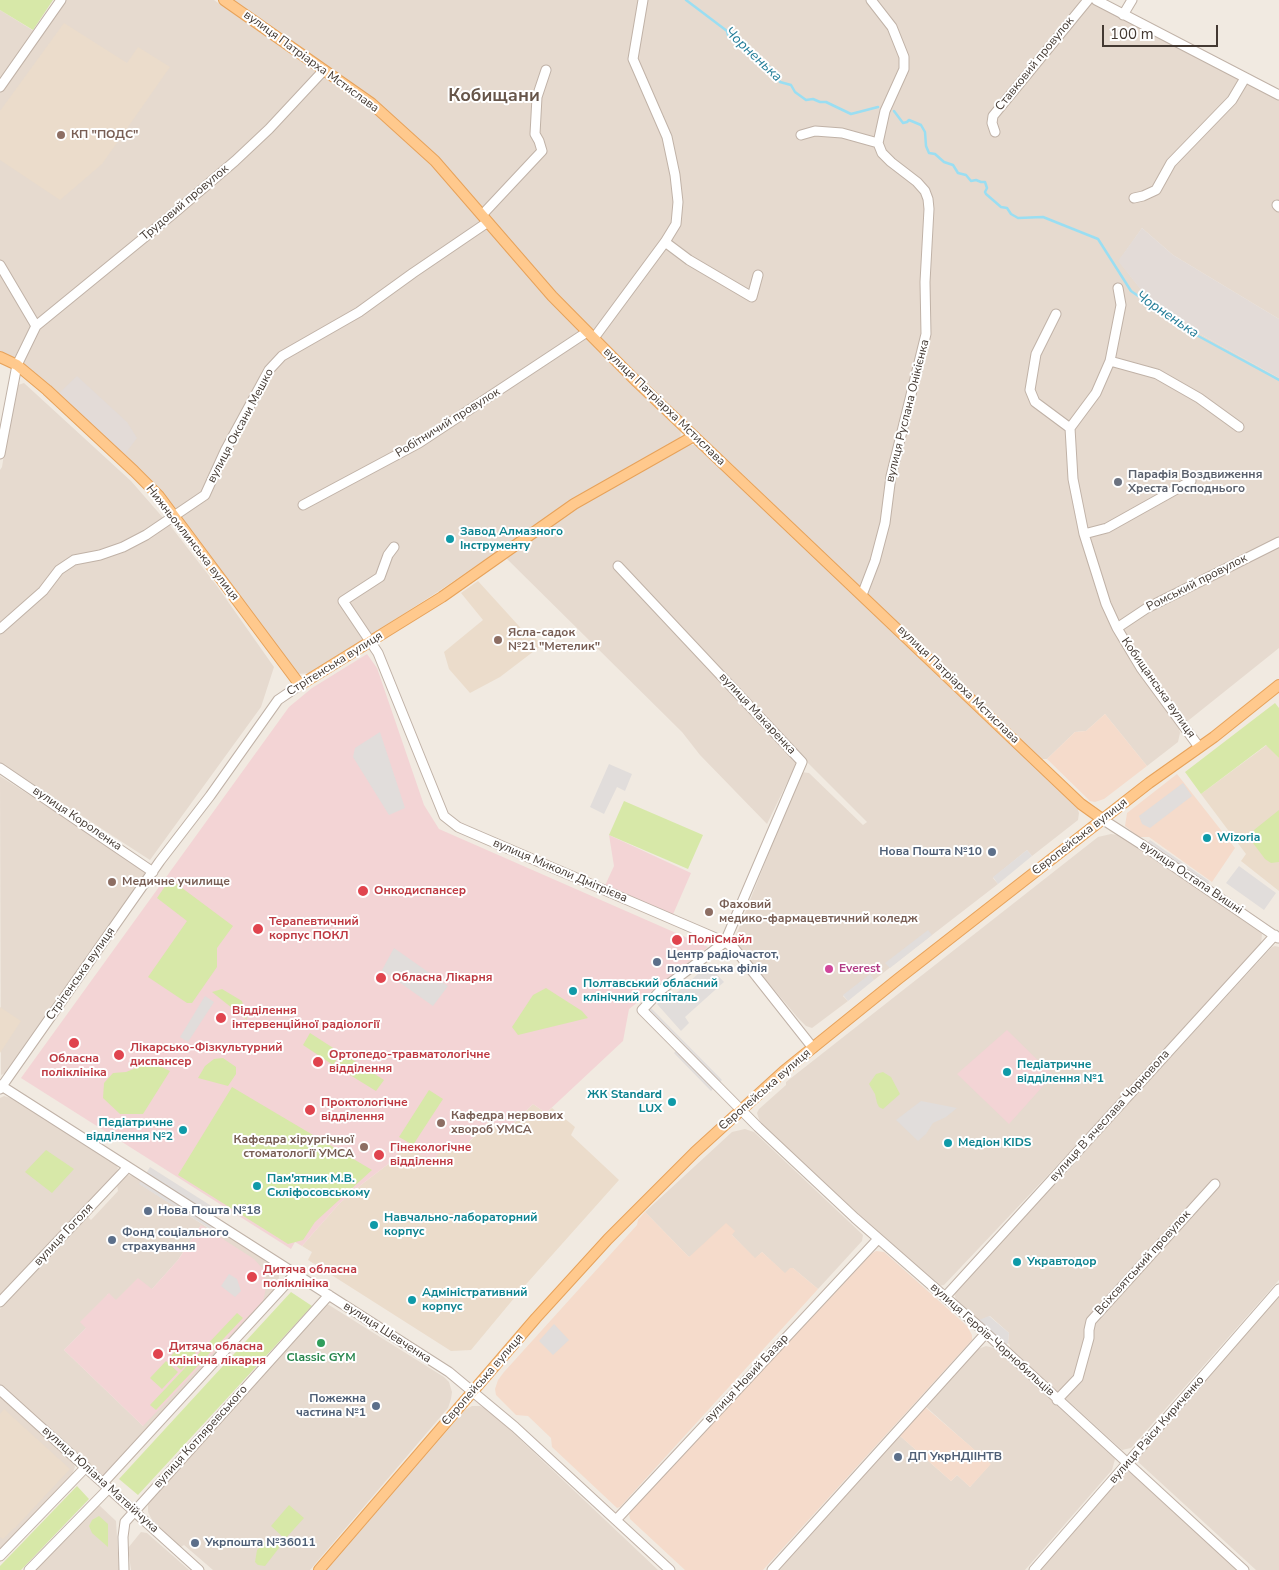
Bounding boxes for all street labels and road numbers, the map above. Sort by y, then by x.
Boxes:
street label: вулиця Патріарха Мстислава [241,8,381,116]
street label: Ставковий провулок [993,14,1077,114]
street label: Трудовий провулок [138,162,232,244]
street label: вулиця Руслана Онікієнка [883,338,933,484]
street label: вулиця Патріарха Мстислава [600,345,728,469]
street label: вулиця Оксани Мешко [205,366,277,486]
street label: Робітничий провулок [393,385,503,461]
street label: Нижньомлинська вулиця [142,482,242,604]
street label: Ромський провулок [1144,551,1250,615]
street label: вулиця Патріарха Мстислава [894,623,1022,747]
street label: Стрітенська вулиця [284,629,386,699]
street label: Кобищанська вулиця [1118,635,1198,741]
street label: вулиця Макаренка [716,670,798,758]
street label: вулиця Короленка [30,784,124,854]
street label: Європейська вулиця [1029,795,1131,879]
street label: вулиця Миколи Дмітрієва [491,836,629,906]
street label: вулиця Остапа Вишні [1137,838,1245,918]
street label: Стрітенська вулиця [43,925,119,1023]
street label: Європейська вулиця [716,1046,814,1134]
street label: вулиця Вʼячеслава Чорновола [1047,1047,1173,1185]
street label: вулиця Гоголя [31,1201,97,1269]
street label: Всіхсвятський провулок [1092,1208,1194,1318]
street label: вулиця Героїв-Чорнобильців [927,1280,1057,1400]
street label: вулиця Шевченка [340,1299,434,1367]
street label: Європейська вулиця [439,1331,527,1429]
street label: вулиця Новий Базар [702,1331,792,1427]
street label: вулиця Раїси Кириченко [1106,1373,1208,1487]
street label: вулиця Котляревського [151,1383,251,1491]
street label: вулиця Юліана Матвійчука [39,1424,161,1536]

